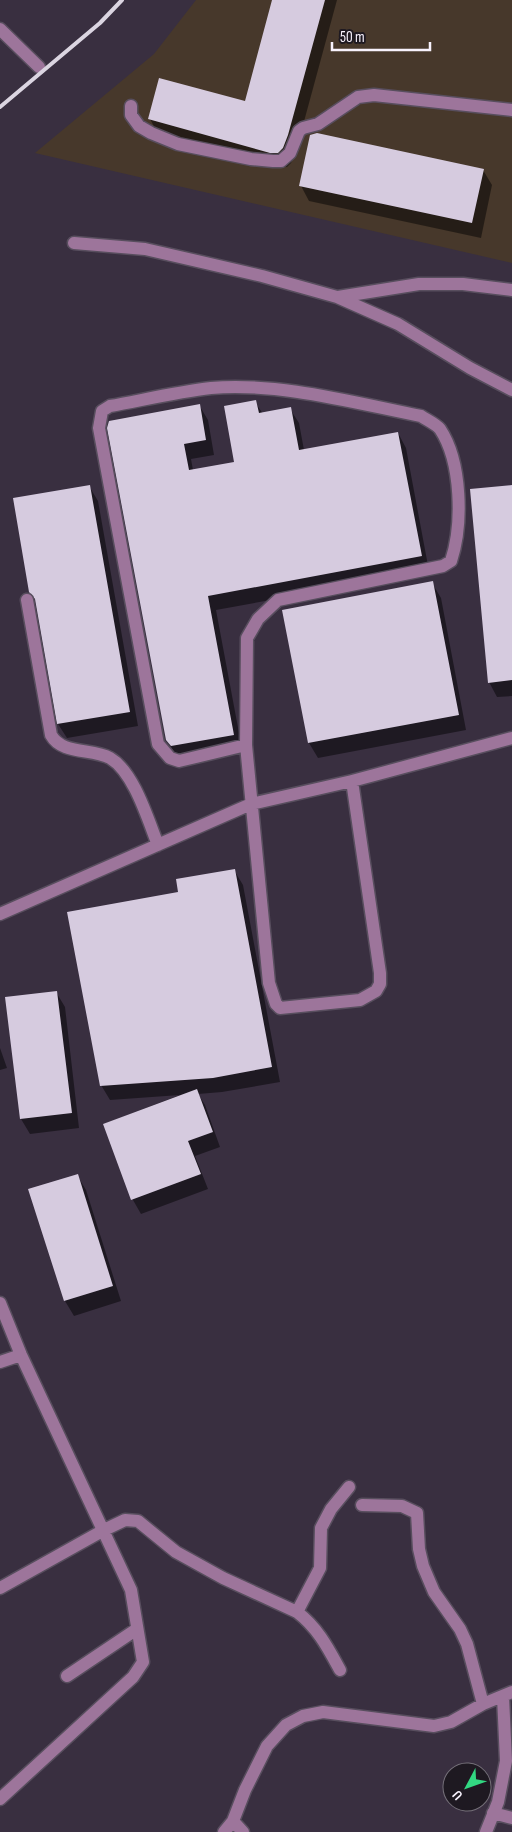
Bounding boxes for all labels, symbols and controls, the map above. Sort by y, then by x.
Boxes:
scale bar [332,20,430,52]
text: 50 m [340,28,365,47]
north arrow [442,1762,492,1812]
text: U [449,1787,466,1804]

